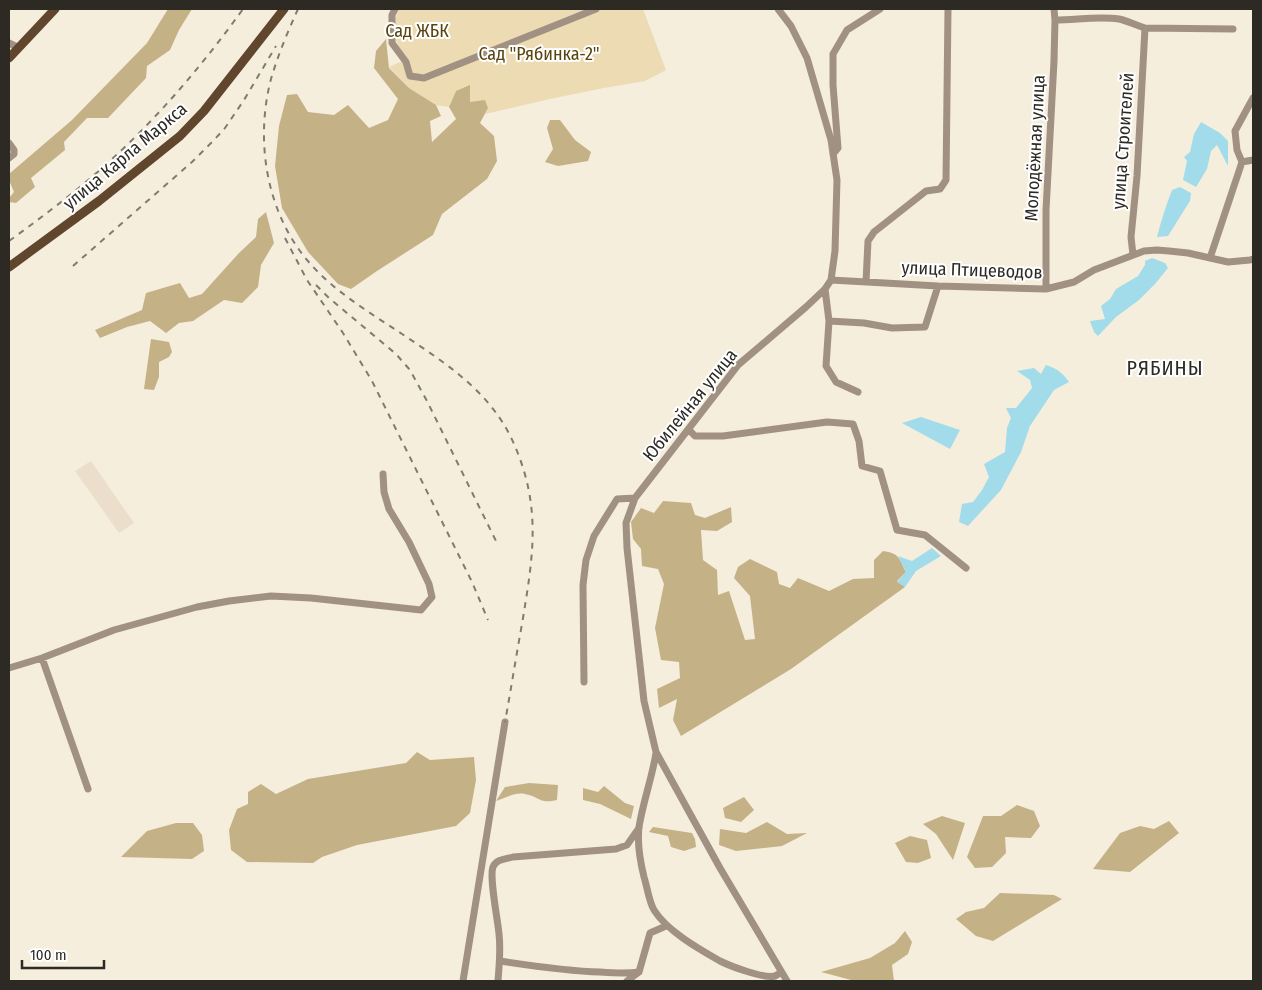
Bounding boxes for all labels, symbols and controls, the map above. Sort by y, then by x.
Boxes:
park label: Сад ЖБК [385,20,449,42]
park label: Сад "Рябинка-2" [478,43,600,65]
street label: улица Строителей [1107,72,1139,210]
street label: Молодёжная улица [1020,74,1050,222]
street label: улица Карла Маркса [59,98,192,214]
street label: улица Птицеводов [901,257,1043,283]
street label: Юбилейная улица [638,344,742,466]
district label: РЯБИНЫ [1127,356,1204,380]
scale bar [22,938,105,970]
text: 100 m [30,946,67,964]

